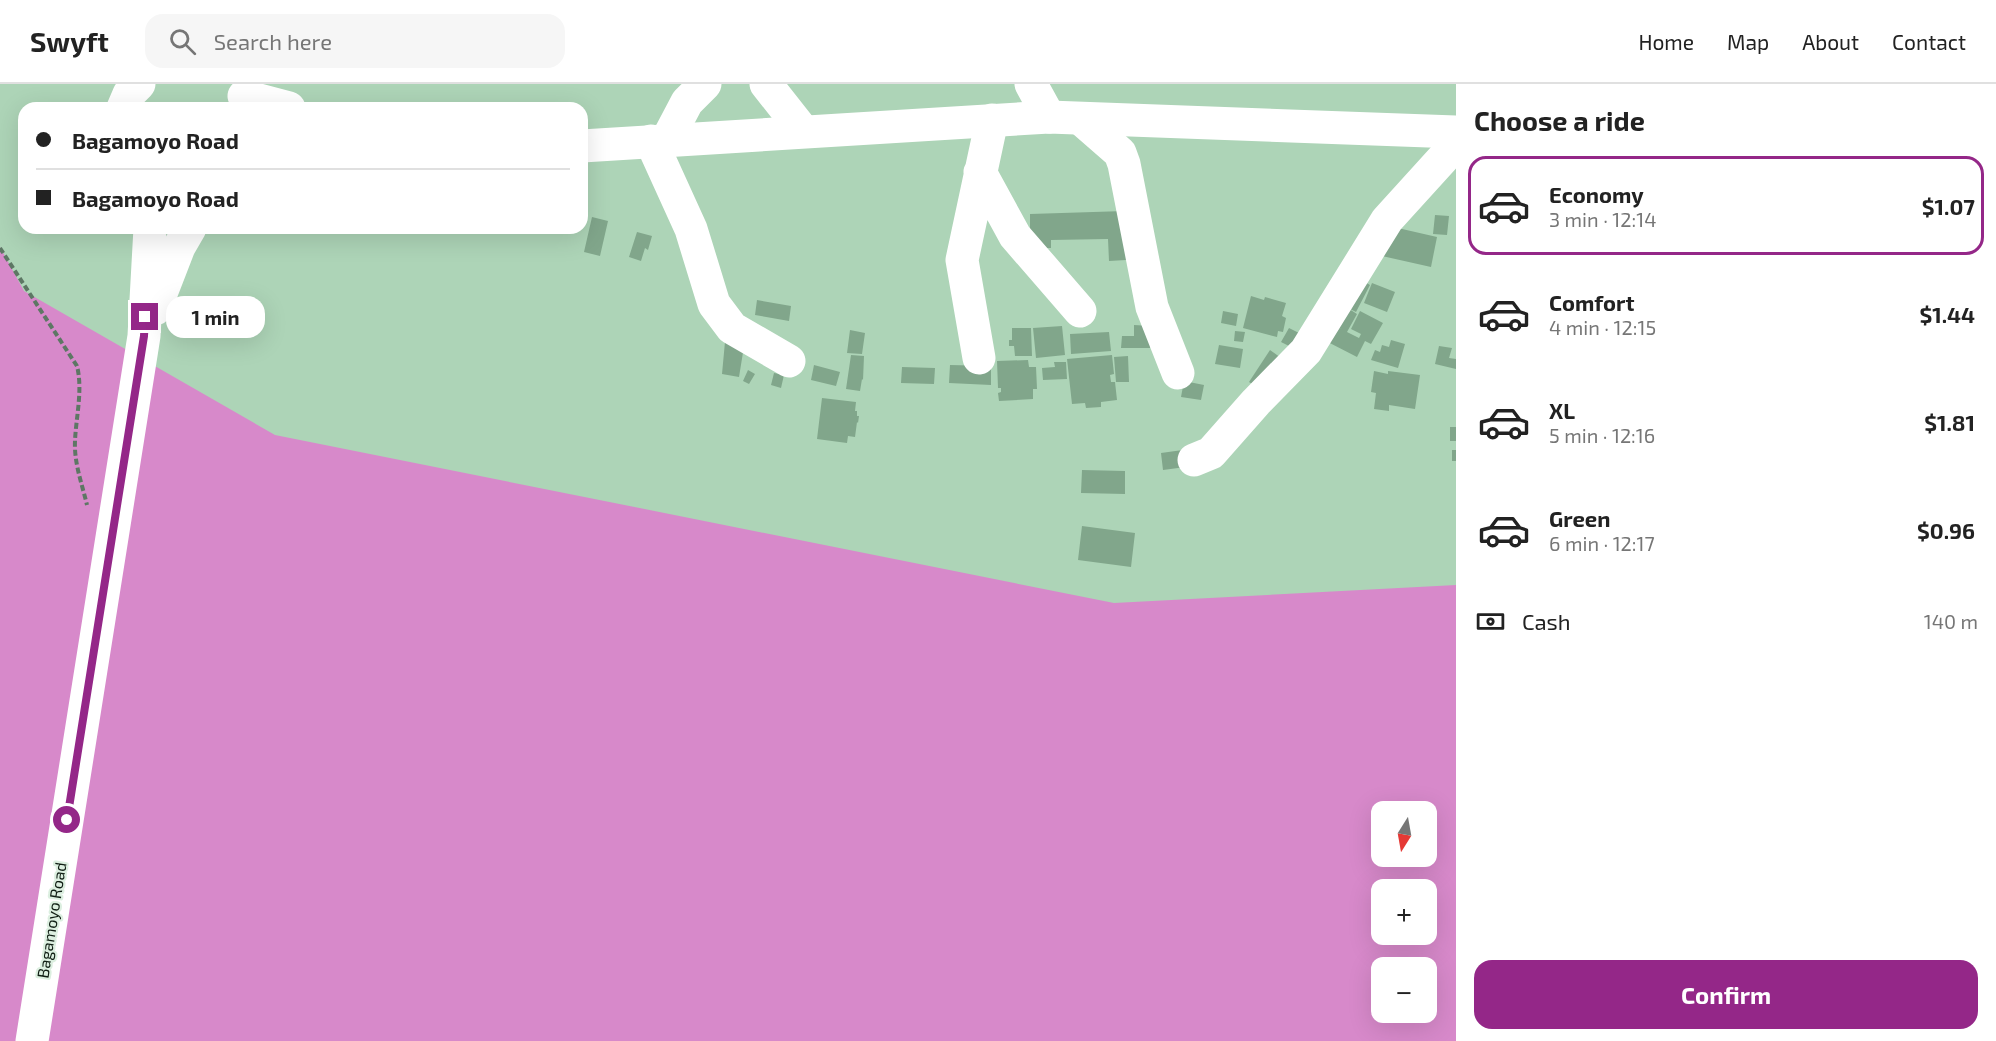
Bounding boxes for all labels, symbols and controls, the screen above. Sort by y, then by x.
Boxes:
search box [145,14,565,68]
text: Swyft [30,24,109,58]
icon: search [166,25,199,58]
text: Search here [214,28,332,54]
text: Home [1638,29,1694,54]
text: Map [1727,29,1769,54]
text: About [1802,29,1859,54]
text: Contact [1892,29,1966,54]
text: Choose a ride [1474,104,1645,136]
text: Bagamoyo Road [72,127,239,153]
icon: car [1477,179,1531,233]
text: Economy [1549,181,1644,207]
text: Bagamoyo Road [72,185,239,211]
text: $1.07 [1922,193,1975,219]
text: 3 min · 12:14 [1549,207,1657,231]
icon: car [1477,287,1531,341]
text: Comfort [1549,289,1634,315]
callout: 1 min [166,296,265,338]
text: $1.44 [1919,301,1975,327]
route end [131,303,158,330]
text: 1 min [191,305,240,329]
text: 4 min · 12:15 [1549,315,1656,339]
icon: car [1477,395,1531,449]
text: XL [1549,397,1575,423]
text: $1.81 [1924,409,1975,435]
text: 5 min · 12:16 [1549,423,1655,447]
icon: car [1477,503,1531,557]
text: Green [1549,505,1611,531]
text: $0.96 [1917,517,1975,543]
text: 6 min · 12:17 [1549,531,1655,555]
icon: cash [1474,605,1507,638]
text: Cash [1522,608,1571,634]
text: 140 m [1924,609,1978,633]
north arrow [1371,801,1437,867]
map controls [1371,801,1437,1023]
route start [53,806,80,833]
street label: Bagamoyo Road [32,861,70,979]
button: + [1371,879,1437,945]
button: − [1371,957,1437,1023]
button: Confirm [1474,960,1978,1029]

